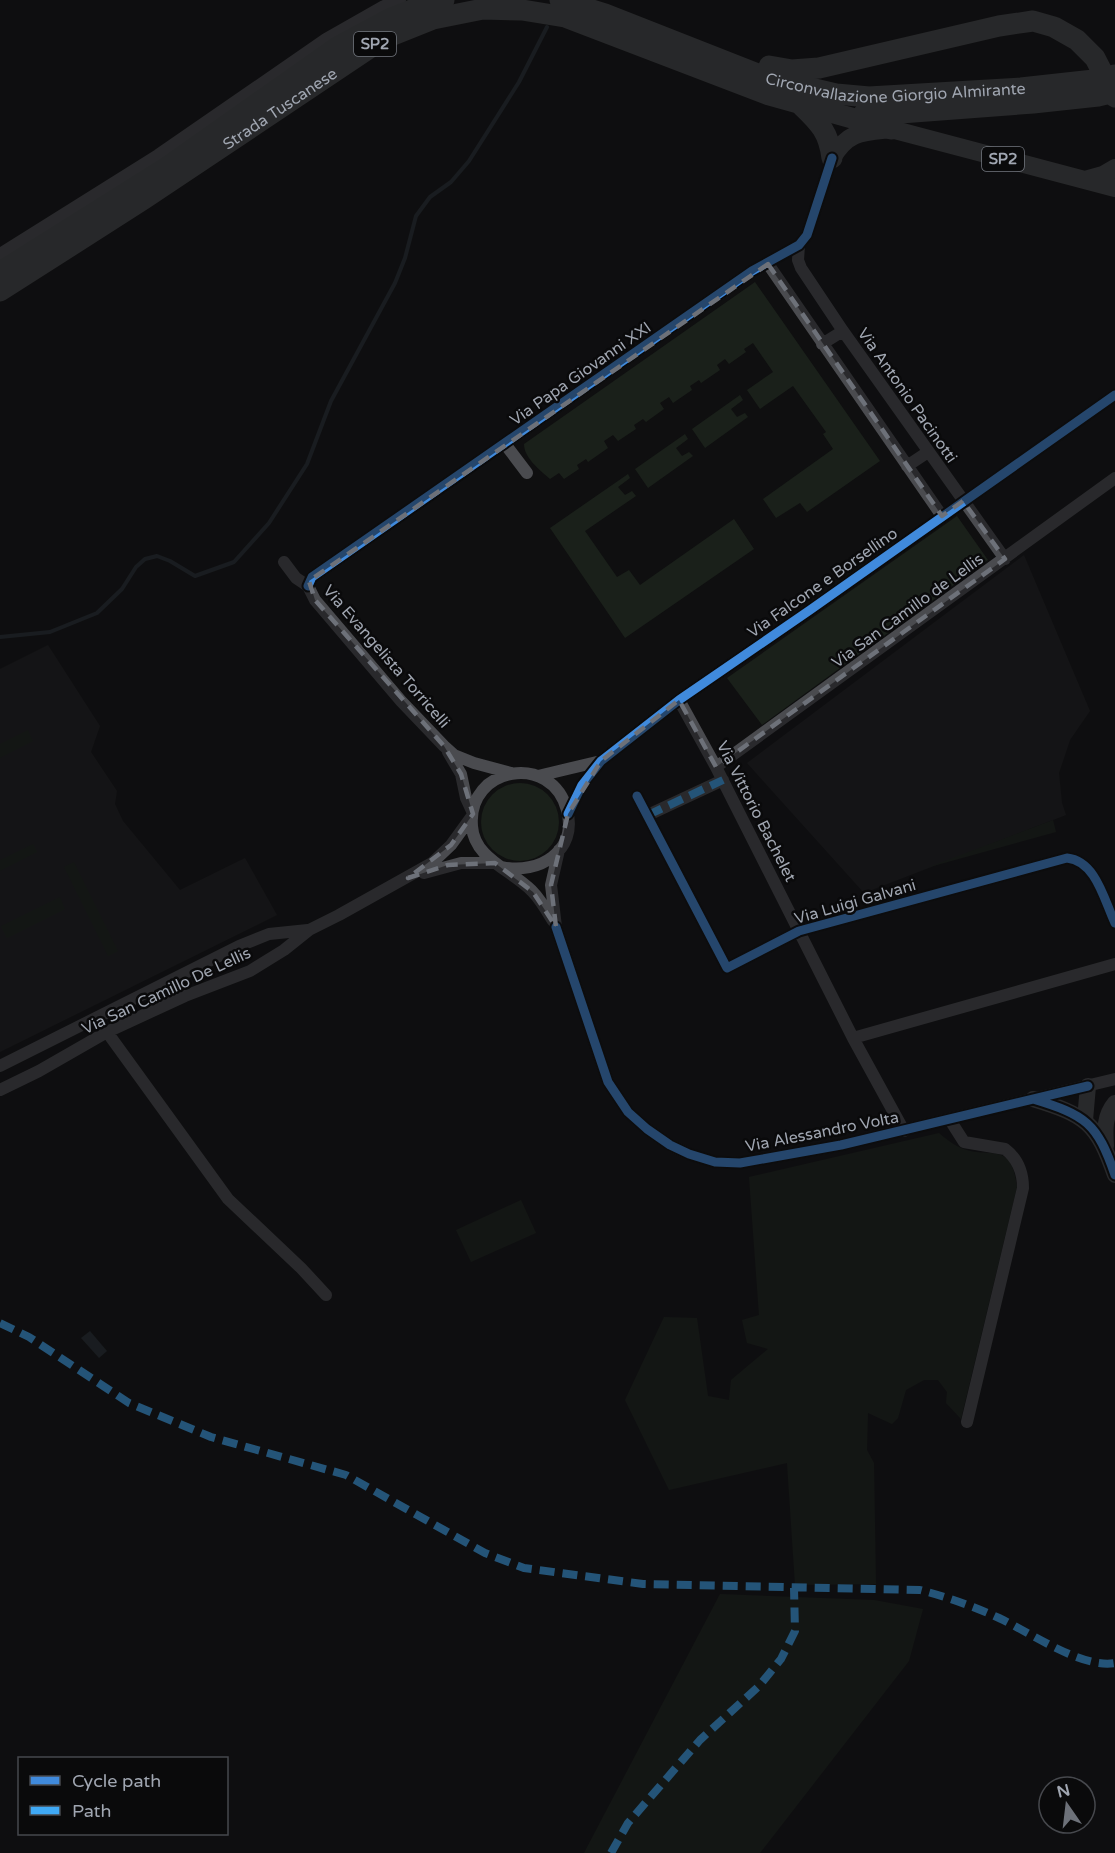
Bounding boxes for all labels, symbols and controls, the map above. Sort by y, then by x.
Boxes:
road number: SP2 [354,32,396,56]
street label: Strada Tuscanese [219,64,341,154]
street label: Circonvallazione Giorgio Almirante [763,69,1026,108]
road number: SP2 [982,147,1024,171]
street label: Via Papa Giovanni XXI [506,317,655,430]
street label: Via Antonio Pacinotti [853,324,961,467]
street label: Via Falcone e Borsellino [744,523,902,642]
street label: Via San Camillo de Lellis [828,549,987,673]
street label: Via Evangelista Torricelli [319,581,454,732]
street label: Via Vittorio Bachelet [712,738,800,885]
street label: Via Luigi Galvani [792,875,918,929]
street label: Via San Camillo De Lellis [79,943,254,1039]
street label: Via Alessandro Volta [744,1107,901,1157]
legend [18,1757,228,1835]
text: Cycle path [72,1770,161,1792]
north arrow [1037,1775,1097,1835]
text: N [1055,1780,1072,1803]
text: Path [72,1800,111,1822]

